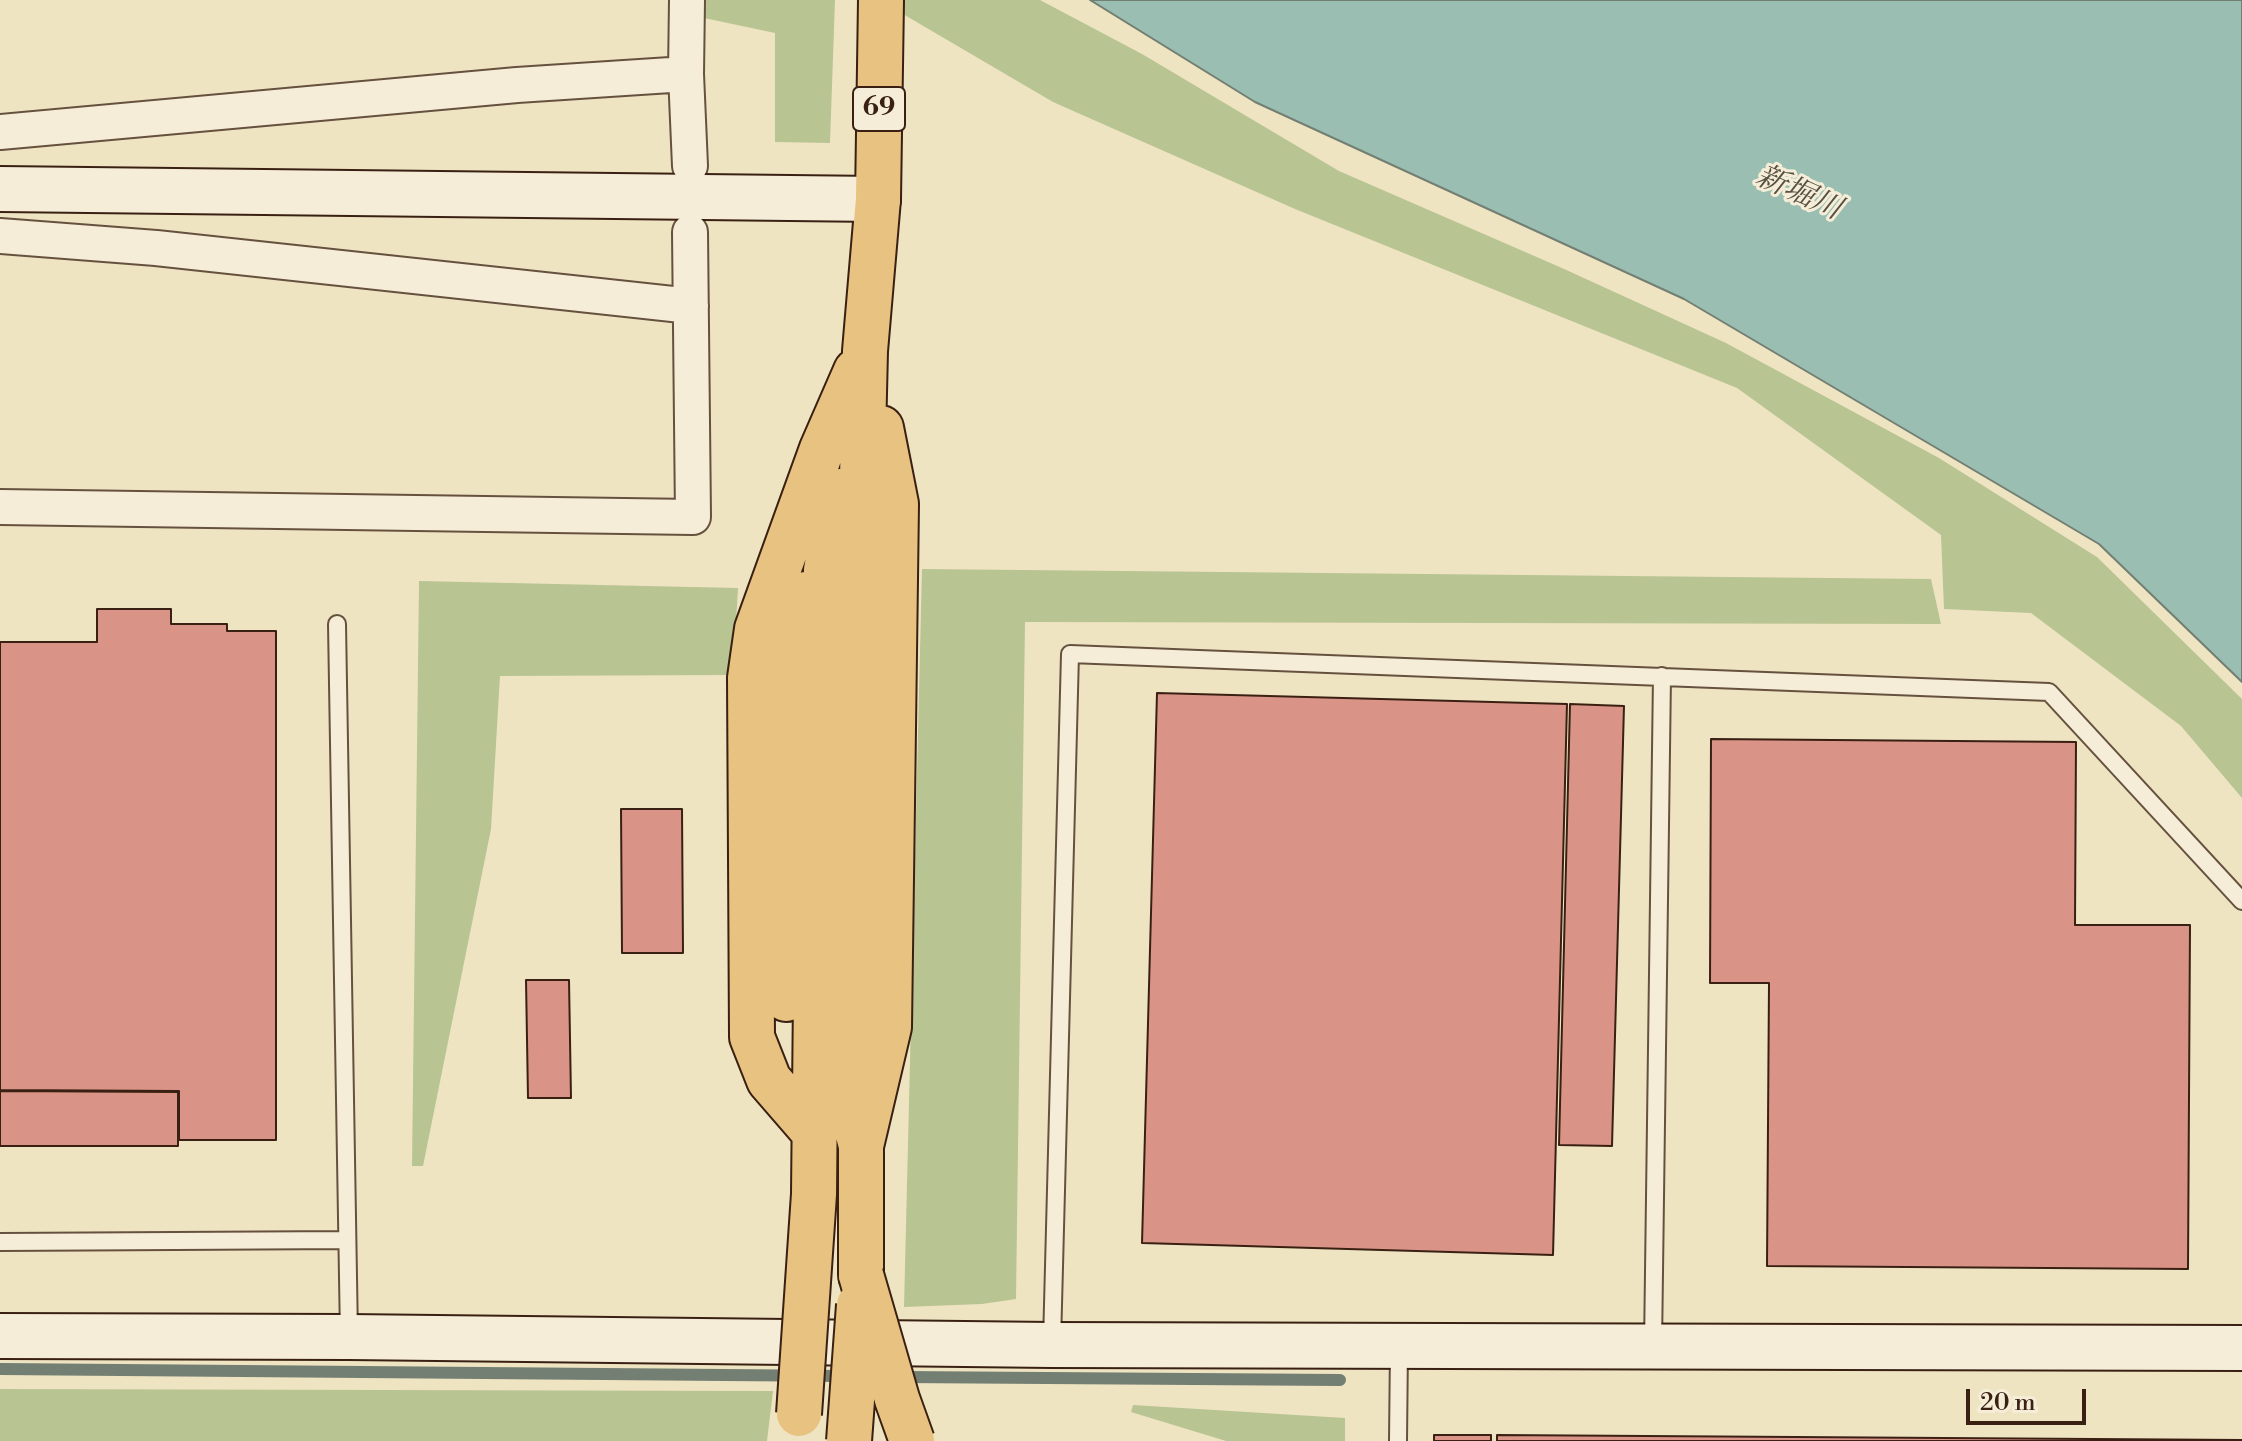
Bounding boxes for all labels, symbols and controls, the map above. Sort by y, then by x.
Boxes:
road number: 69 [853,87,905,131]
water label: 新堀川 [1750,159,1846,229]
scale bar [1970,1373,2090,1423]
text: 20 m [1980,1388,2036,1418]

